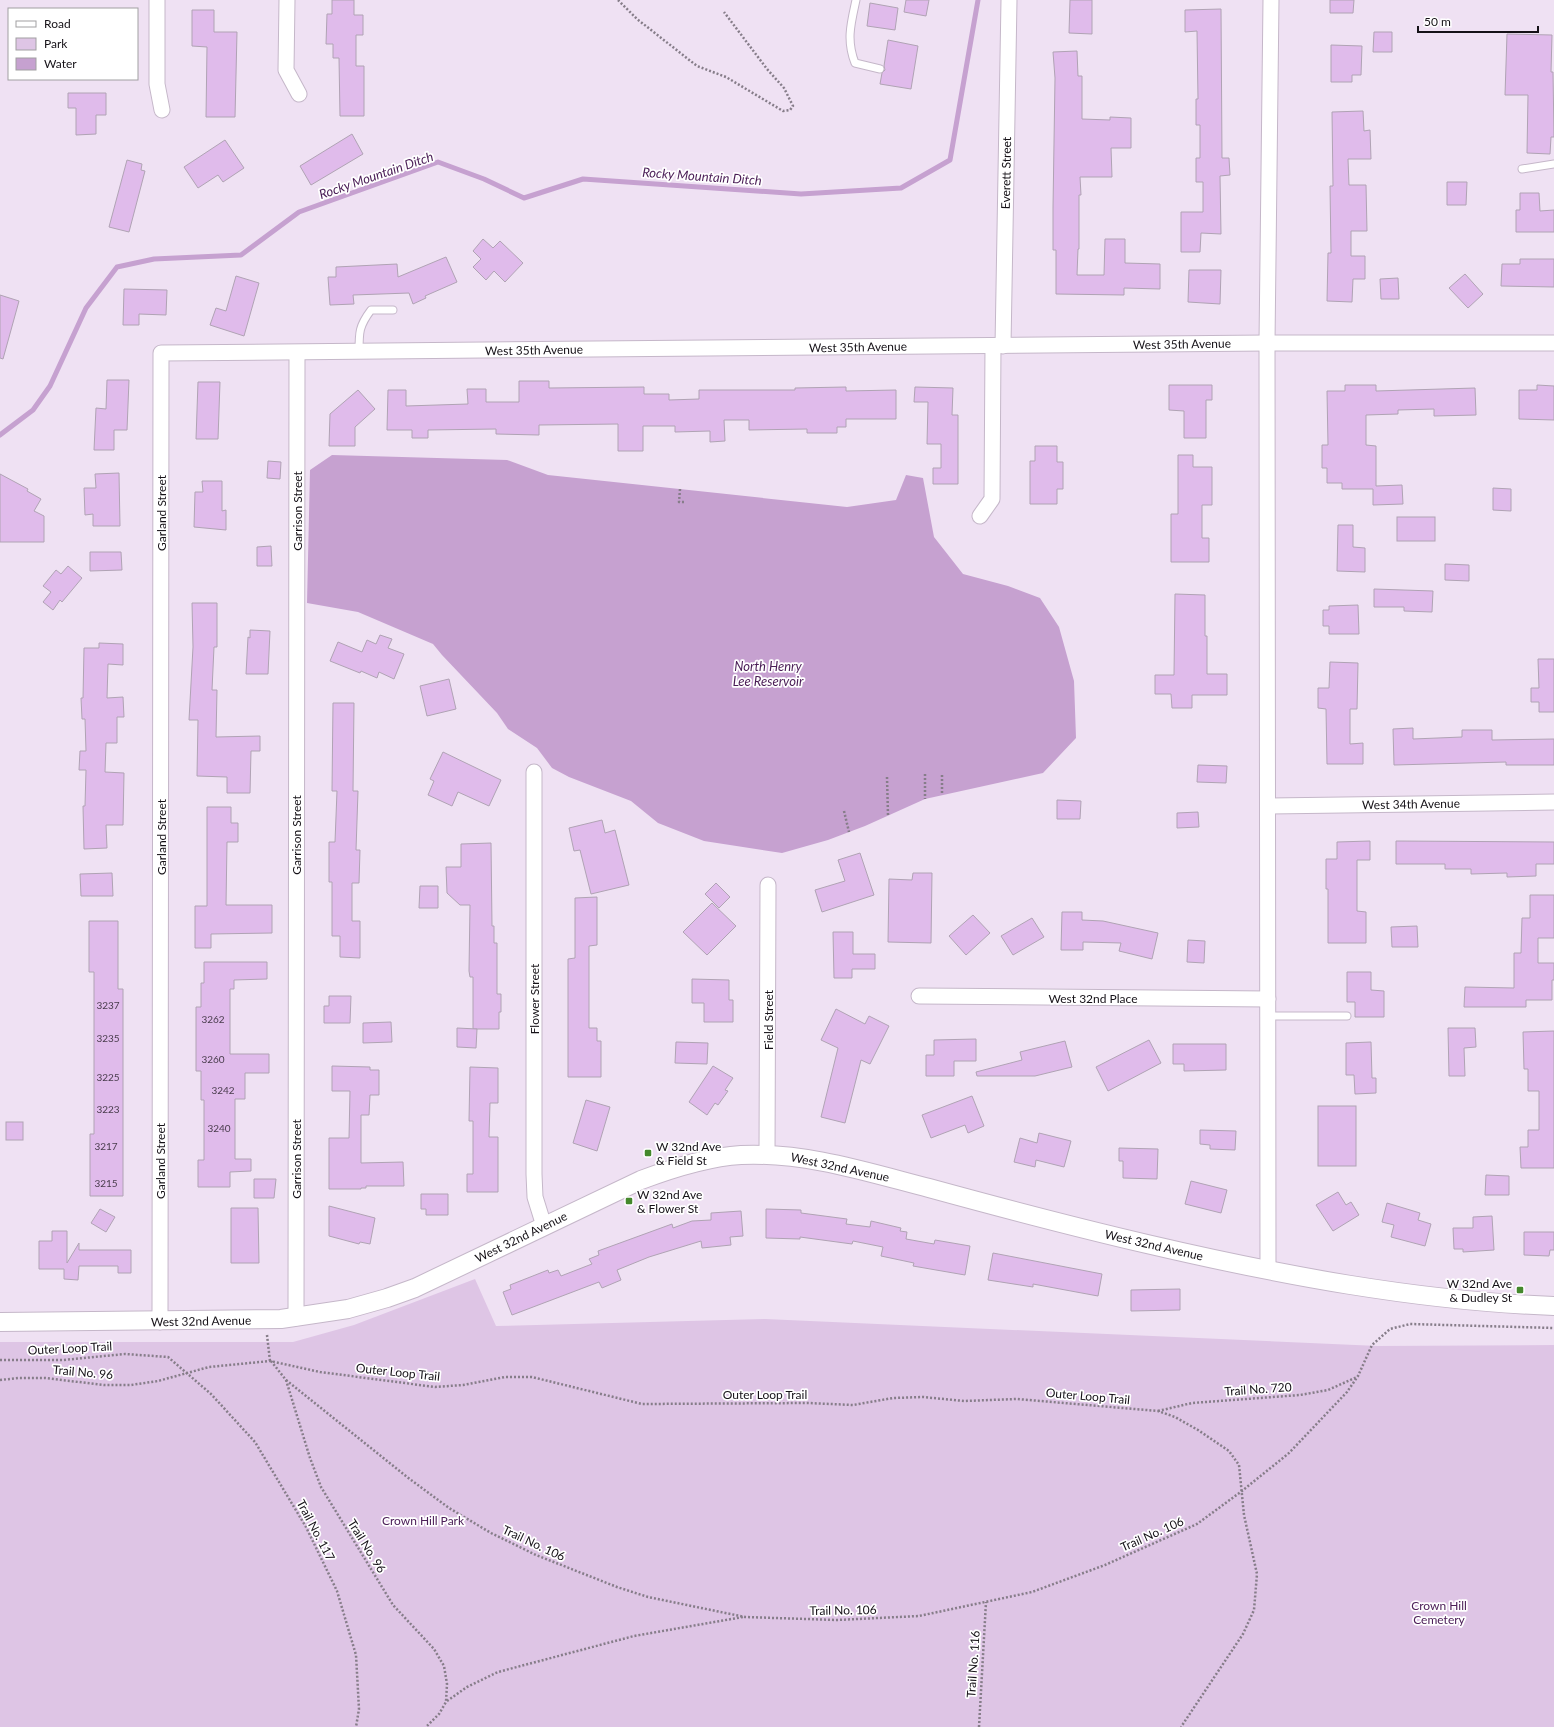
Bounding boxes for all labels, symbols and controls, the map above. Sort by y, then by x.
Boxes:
legend [8,8,138,80]
scale bar [1418,8,1538,34]
text: 50 m [1424,14,1451,29]
text: Road [44,16,71,31]
text: Park [44,36,68,51]
text: Water [44,56,77,71]
street label: Everett Street [998,136,1014,209]
water label: Rocky Mountain Ditch [317,148,435,202]
water label: Rocky Mountain Ditch [642,164,762,188]
street label: West 35th Avenue [1133,336,1231,352]
street label: West 35th Avenue [809,339,907,355]
street label: West 35th Avenue [485,342,583,358]
street label: Garrison Street [290,470,305,551]
street label: Garland Street [154,474,169,551]
water label: North Henry Lee Reservoir [733,658,804,689]
street label: Garrison Street [289,794,304,875]
street label: West 34th Avenue [1362,796,1460,812]
street label: Garland Street [154,798,169,875]
street label: Flower Street [527,963,542,1034]
street label: Field Street [761,989,776,1050]
street label: West 32nd Place [1049,991,1138,1006]
house number: 3237 [96,999,120,1011]
house number: 3262 [201,1013,225,1025]
house number: 3235 [96,1032,120,1044]
house number: 3260 [201,1053,225,1065]
house number: 3225 [96,1071,120,1083]
house number: 3242 [211,1084,235,1096]
house number: 3223 [96,1103,120,1115]
street label: Garrison Street [289,1118,304,1199]
street label: Garland Street [153,1122,168,1199]
house number: 3240 [207,1122,231,1134]
place label: W 32nd Ave & Field St [656,1139,721,1168]
house number: 3217 [94,1140,118,1152]
marker: W 32nd Ave & Field St [643,1148,653,1158]
street label: West 32nd Avenue [789,1149,891,1185]
house number: 3215 [94,1177,118,1189]
place label: W 32nd Ave & Flower St [637,1187,702,1216]
marker: W 32nd Ave & Flower St [624,1196,634,1206]
street label: West 32nd Avenue [473,1208,569,1266]
street label: West 32nd Avenue [1103,1226,1205,1264]
place label: W 32nd Ave & Dudley St [1447,1276,1513,1305]
marker: W 32nd Ave & Dudley St [1515,1285,1525,1295]
street label: West 32nd Avenue [151,1313,251,1329]
street label: Outer Loop Trail [27,1338,113,1358]
street label: Outer Loop Trail [355,1360,441,1384]
street label: Trail No. 96 [52,1362,114,1382]
street label: Trail No. 720 [1224,1379,1292,1399]
street label: Outer Loop Trail [1045,1385,1131,1407]
street label: Outer Loop Trail [723,1387,807,1402]
street label: Trail No. 117 [294,1497,338,1563]
park label: Crown Hill Park [382,1513,465,1528]
street label: Trail No. 106 [1118,1513,1186,1555]
street label: Trail No. 96 [345,1516,389,1576]
street label: Trail No. 106 [500,1522,568,1564]
park label: Crown Hill Cemetery [1411,1598,1467,1627]
street label: Trail No. 106 [809,1602,877,1618]
street label: Trail No. 116 [963,1630,983,1698]

